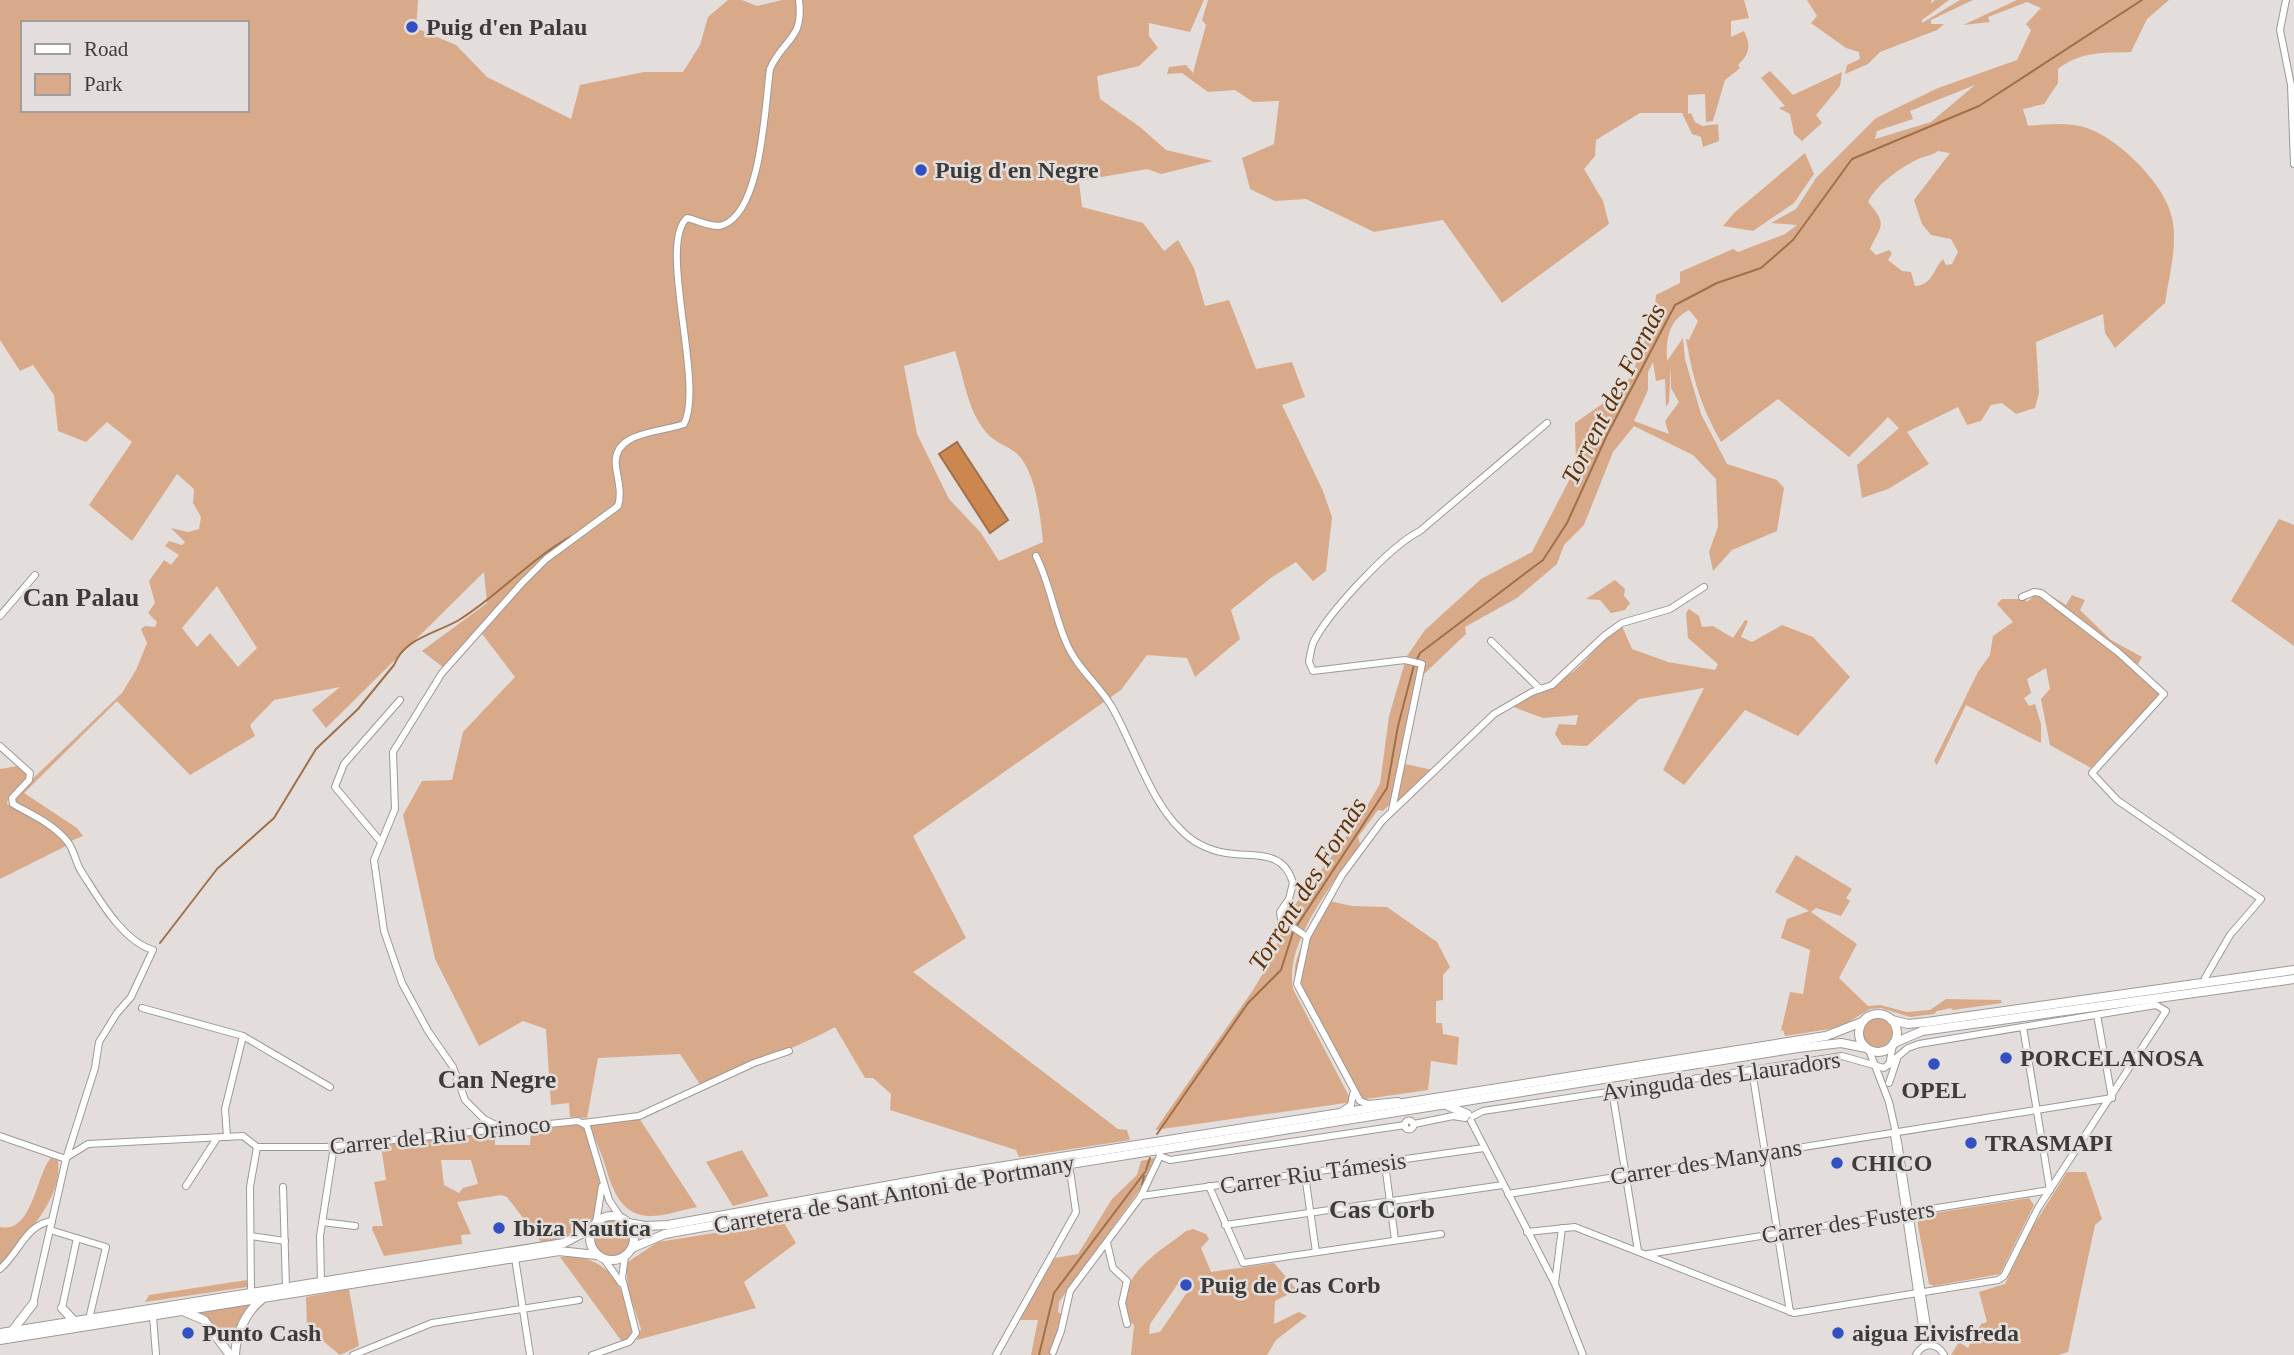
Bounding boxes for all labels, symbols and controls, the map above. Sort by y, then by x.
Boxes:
place label: Puig d'en Palau [426,14,587,40]
marker: Puig d'en Palau [404,19,420,35]
legend [21,21,248,112]
text: Road [84,37,129,61]
text: Park [84,72,123,96]
place label: Puig d'en Negre [935,157,1099,183]
marker: Puig d'en Negre [913,162,929,178]
water label: Torrent des Fornàs [1555,299,1672,489]
district label: Can Palau [23,583,139,612]
water label: Torrent des Fornàs [1242,792,1372,976]
place label: PORCELANOSA [2020,1045,2205,1071]
street label: Avinguda des Llauradors [1600,1046,1842,1106]
marker: PORCELANOSA [1998,1050,2014,1066]
marker: OPEL [1926,1056,1942,1072]
district label: Can Negre [438,1065,556,1094]
place label: OPEL [1901,1077,1967,1103]
street label: Carrer del Riu Orinoco [328,1110,552,1160]
place label: TRASMAPI [1985,1130,2113,1156]
street label: Carrer des Manyans [1609,1134,1803,1190]
marker: TRASMAPI [1963,1135,1979,1151]
street label: Carrer Riu Támesis [1218,1147,1408,1199]
street label: Carretera de Sant Antoni de Portmany [712,1149,1076,1239]
place label: CHICO [1851,1150,1932,1176]
marker: CHICO [1829,1155,1845,1171]
district label: Cas Corb [1329,1195,1435,1224]
street label: Carrer des Fusters [1760,1196,1936,1248]
place label: Ibiza Nautica [513,1215,651,1241]
marker: Ibiza Nautica [491,1220,507,1236]
place label: Puig de Cas Corb [1200,1272,1381,1298]
marker: Puig de Cas Corb [1178,1277,1194,1293]
place label: Punto Cash [202,1320,321,1346]
place label: aigua Eivisfreda [1852,1320,2019,1346]
marker: Punto Cash [180,1325,196,1341]
marker: aigua Eivisfreda [1830,1325,1846,1341]

